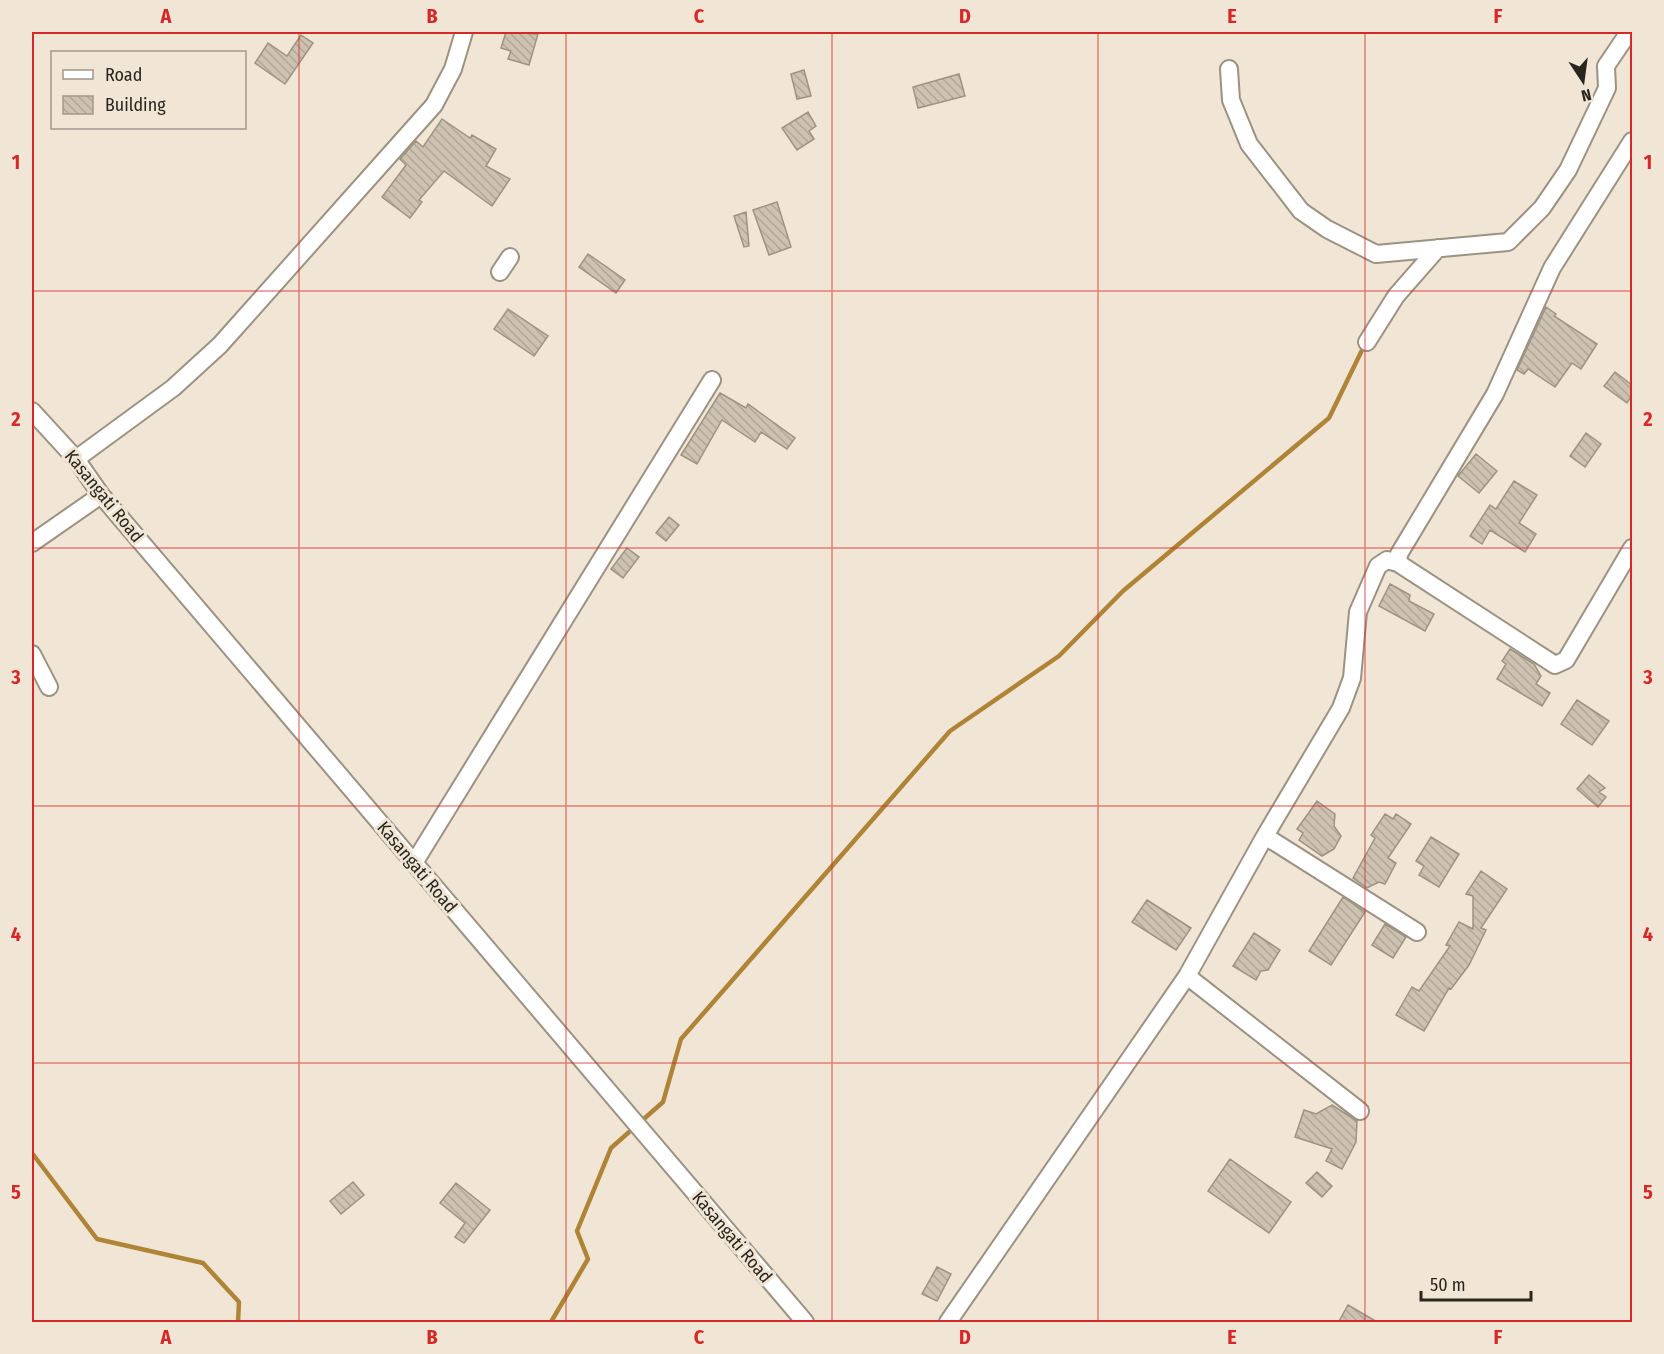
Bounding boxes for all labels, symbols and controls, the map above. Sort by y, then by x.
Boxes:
text: A [160,4,173,28]
text: B [426,4,438,28]
text: C [694,4,705,28]
text: D [959,4,971,28]
text: E [1227,4,1237,28]
text: F [1494,4,1503,28]
legend [51,51,246,129]
north arrow [1553,51,1613,111]
text: Road [105,64,142,86]
text: N [1579,85,1593,105]
text: Building [105,94,166,116]
text: 1 [12,150,20,174]
text: 1 [1644,150,1652,174]
text: 2 [10,407,21,431]
text: 2 [1642,407,1653,431]
street label: Kasangati Road [60,445,148,547]
text: 3 [10,665,21,689]
text: 3 [1642,665,1653,689]
street label: Kasangati Road [372,817,462,917]
text: 4 [11,922,21,946]
text: 4 [1643,922,1653,946]
text: 5 [11,1180,21,1204]
text: 5 [1643,1180,1653,1204]
street label: Kasangati Road [687,1187,777,1287]
scale bar [1421,1264,1530,1302]
text: 50 m [1430,1274,1466,1296]
text: A [160,1325,173,1349]
text: B [426,1325,438,1349]
text: C [694,1325,705,1349]
text: D [959,1325,971,1349]
text: E [1227,1325,1237,1349]
text: F [1494,1325,1503,1349]

